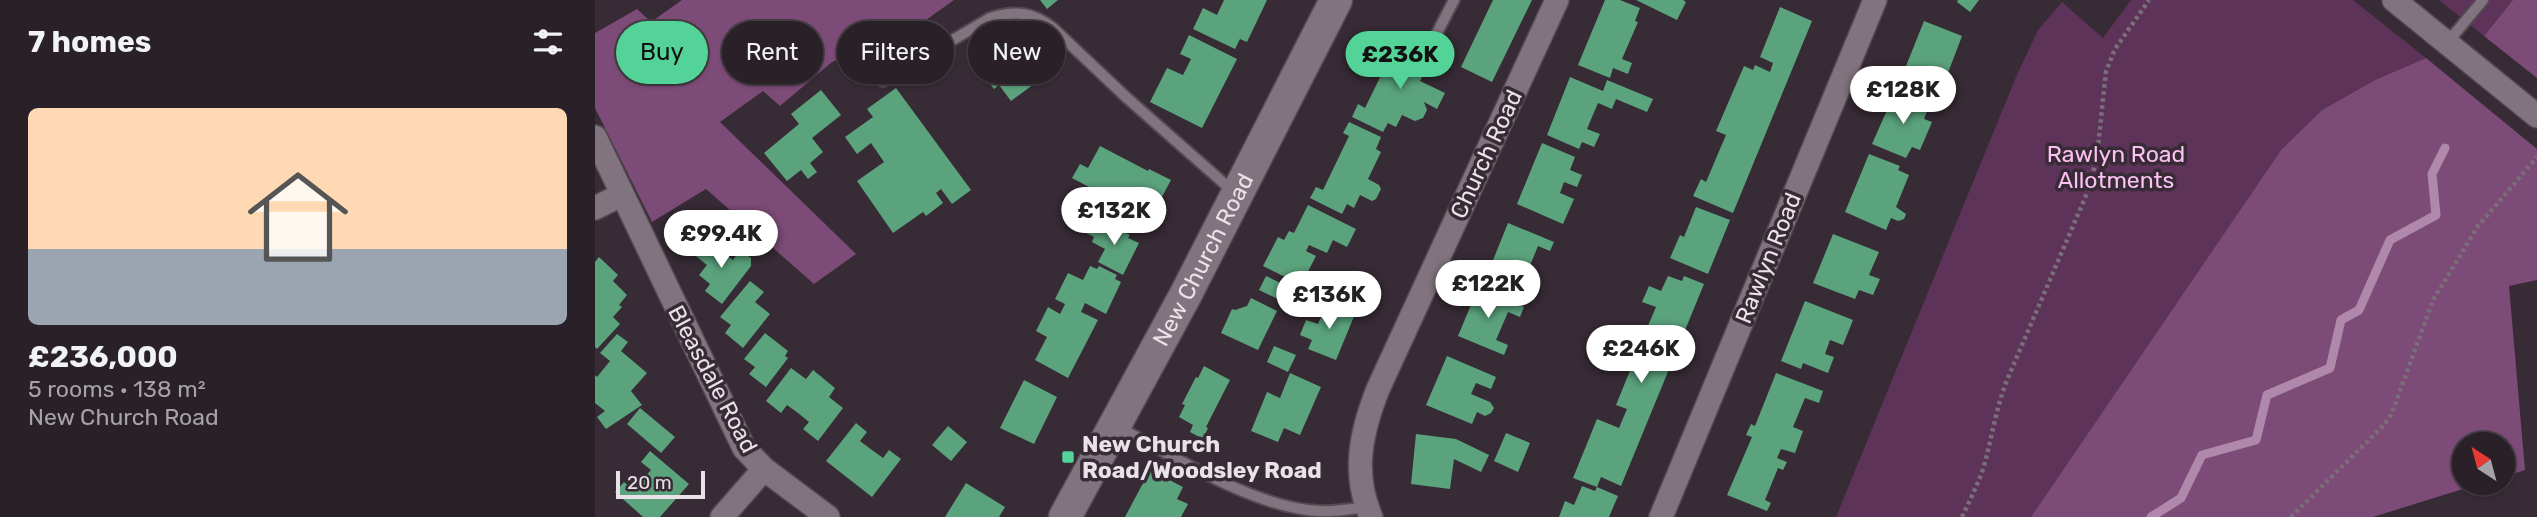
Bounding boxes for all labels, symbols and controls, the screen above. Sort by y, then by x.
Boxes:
chip: Buy [616,21,708,84]
chip: Rent [722,21,823,84]
chip: Filters [837,21,954,84]
chip: New [968,21,1065,84]
icon: filters [529,23,567,61]
text: 7 homes [28,24,151,60]
pin: £236K [1351,32,1449,91]
text: £236K [1362,40,1438,68]
pin: £128K [1854,66,1952,126]
text: £128K [1866,75,1940,103]
street label: Church Road [1444,85,1528,223]
park label: Rawlyn Road Allotments [2047,140,2185,194]
icon: home [235,154,361,280]
street label: New Church Road [1146,169,1259,351]
pin: £132K [1065,188,1163,247]
street label: Rawlyn Road [1729,189,1807,327]
text: £132K [1077,196,1151,224]
pin: £99.4K [664,210,778,270]
text: £99.4K [680,219,762,247]
pin: £122K [1439,260,1537,320]
text: £122K [1451,269,1525,297]
pin: £136K [1280,272,1378,331]
text: £136K [1292,280,1366,308]
street label: Bleasdale Road [662,300,764,458]
pin: £246K [1592,326,1690,385]
text: £246K [1602,334,1680,362]
text: £236,000 [28,339,178,375]
text: 5 rooms · 138 m² [28,375,205,403]
text: New Church Road [28,403,219,431]
place label: New Church Road/Woodsley Road [1082,430,1322,484]
north arrow [2452,432,2515,495]
map controls [2452,432,2515,495]
marker: New Church Road/Woodsley Road [1060,449,1076,465]
scale bar [616,468,705,500]
text: 20 m [627,471,672,494]

